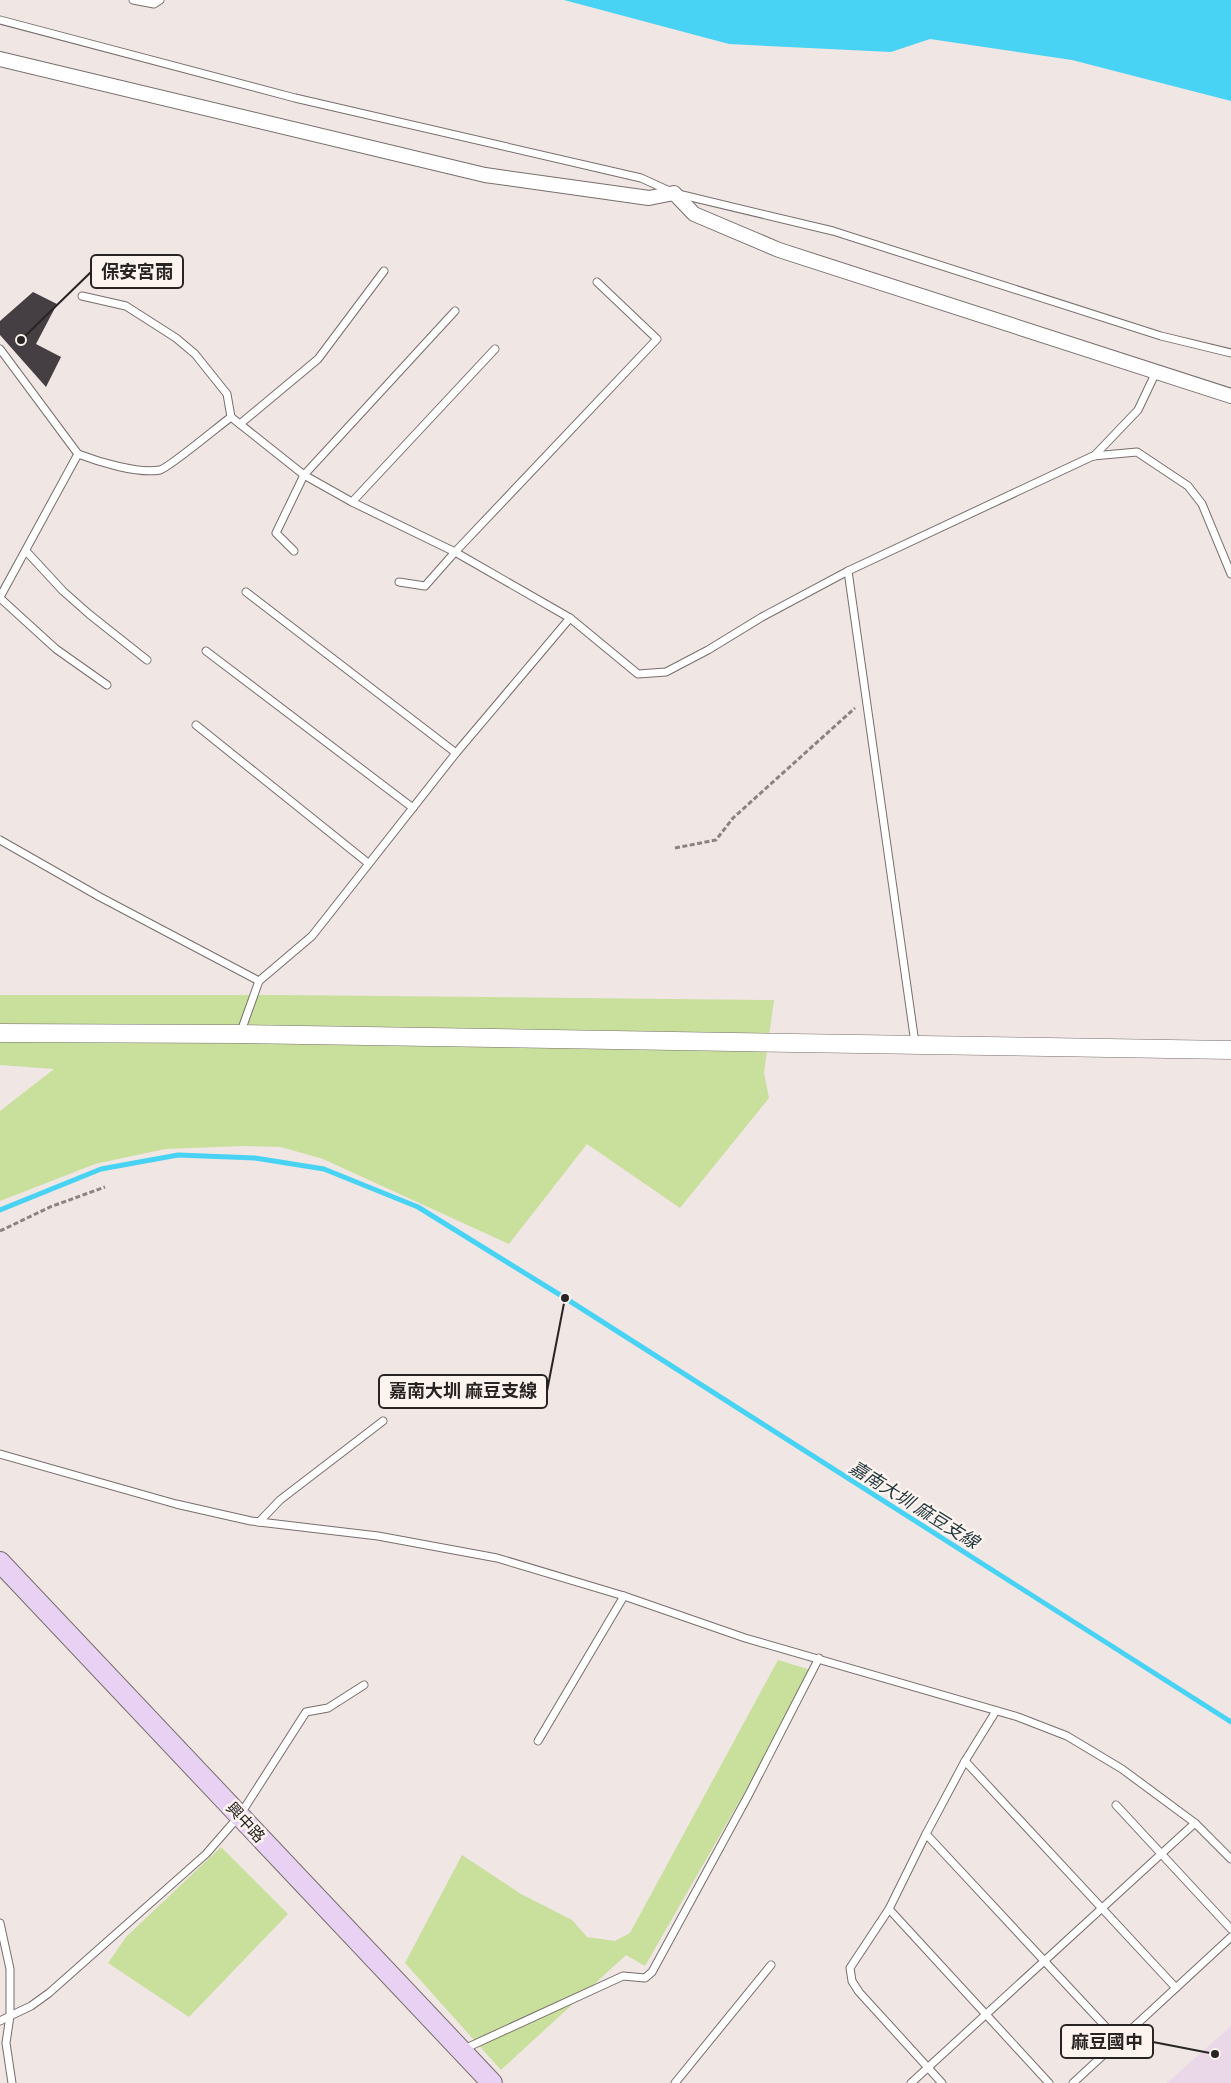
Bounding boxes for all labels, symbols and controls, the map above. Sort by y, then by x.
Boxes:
callout: 保安宮雨 [91,255,183,288]
text: 保安宮雨 [101,261,173,282]
callout: 嘉南大圳 麻豆支線 [379,1375,547,1408]
text: 嘉南大圳 麻豆支線 [389,1380,537,1401]
water label: 嘉南大圳 麻豆支線 [846,1456,984,1554]
street label: 興中路 [222,1798,269,1846]
callout: 麻豆國中 [1061,2025,1153,2058]
text: 麻豆國中 [1071,2031,1143,2052]

